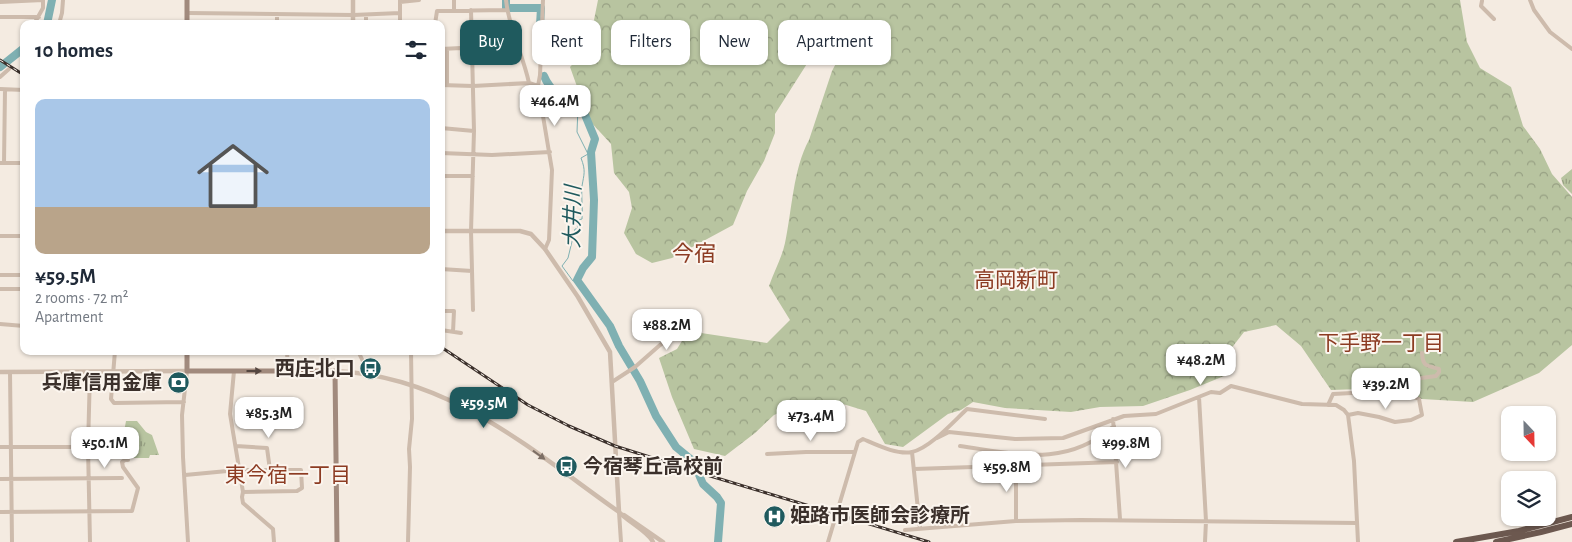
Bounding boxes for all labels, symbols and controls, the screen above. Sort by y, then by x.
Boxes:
chip: Buy [460,20,522,65]
chip: Rent [532,20,601,65]
chip: Filters [611,20,690,65]
chip: New [700,20,768,65]
chip: Apartment [778,20,891,65]
icon: filters [402,36,430,64]
text: 10 homes [35,40,113,61]
pin: ¥46.4M [514,84,596,127]
text: ¥46.4M [531,93,579,109]
icon: home [188,131,278,221]
water label: 大井川 [561,183,584,249]
district label: 今宿 [672,242,716,265]
text: ¥59.5M [35,266,96,287]
district label: 高岡新町 [974,269,1058,291]
text: 2 rooms · 72 m² [35,290,128,306]
pin: ¥88.2M [626,308,708,351]
text: Apartment [35,309,103,325]
text: ¥88.2M [643,317,691,333]
district label: 下手野一丁目 [1318,332,1444,354]
pin: ¥48.2M [1160,344,1242,386]
text: ¥48.2M [1177,352,1225,368]
bus stop icon: 西庄北口 [359,357,383,381]
place label: 西庄北口 [275,358,355,379]
one-way arrow [246,367,262,375]
pin: ¥39.2M [1345,368,1427,410]
place label: 兵庫信用金庫 [42,371,162,393]
bank icon: 兵庫信用金庫 [166,371,190,395]
text: ¥39.2M [1363,376,1410,392]
pin: ¥59.5M [443,386,525,429]
text: ¥59.5M [461,395,507,411]
pin: ¥85.3M [228,396,310,439]
pin: ¥73.4M [770,400,852,442]
text: ¥85.3M [246,405,292,421]
north arrow [1501,406,1556,461]
map controls [1501,406,1556,526]
text: ¥73.4M [788,408,834,424]
pin: ¥50.1M [64,426,146,469]
pin: ¥99.8M [1085,426,1167,469]
text: ¥50.1M [82,435,128,451]
text: ¥99.8M [1102,435,1150,451]
one-way arrow [532,450,546,460]
pin: ¥59.8M [966,450,1048,493]
bus stop icon: 今宿琴丘高校前 [555,455,579,479]
place label: 今宿琴丘高校前 [583,455,723,477]
text: ¥59.8M [983,459,1031,475]
district label: 東今宿一丁目 [225,464,351,486]
button: layers [1501,471,1556,526]
hospital icon: 姫路市医師会診療所 [762,504,786,528]
place label: 姫路市医師会診療所 [790,504,970,526]

